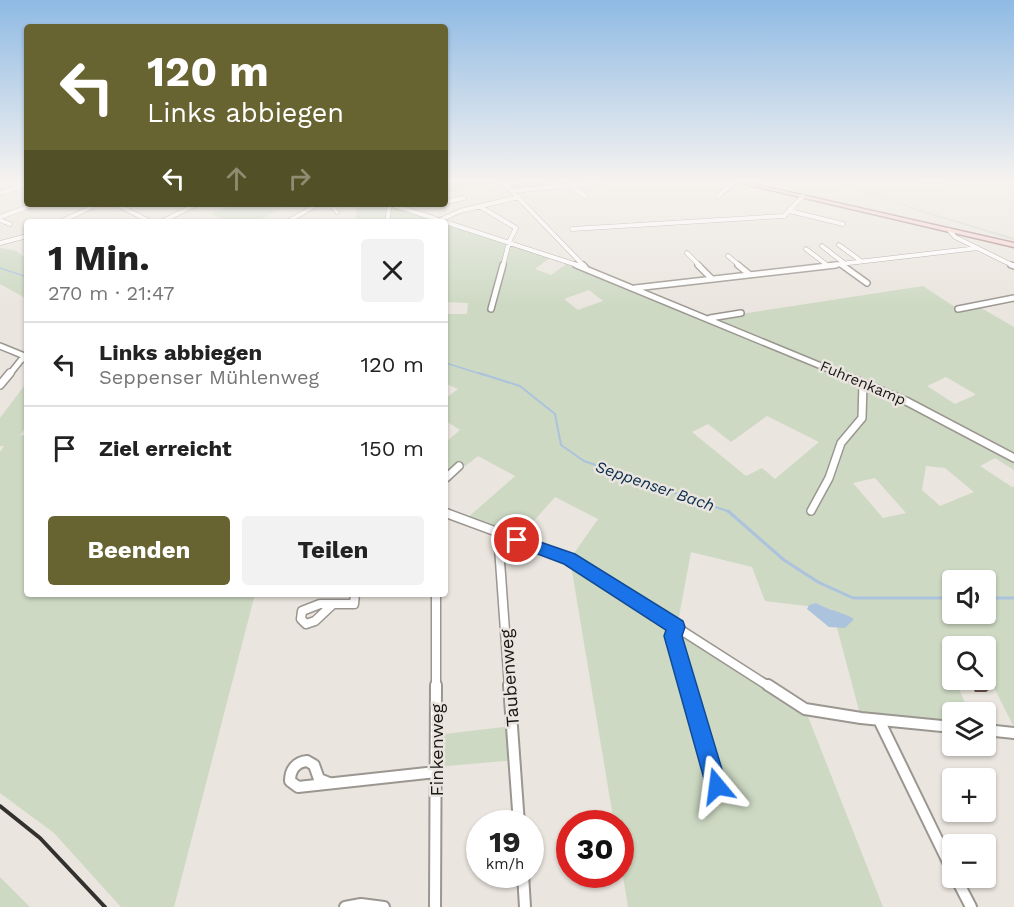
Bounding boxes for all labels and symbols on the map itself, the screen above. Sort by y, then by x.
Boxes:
street label: Fuhrenkamp [817,357,909,409]
water label: Seppenser Bach [593,457,717,515]
pin [491,514,542,565]
street label: Taubenweg [495,628,523,727]
street label: Finkenweg [426,703,447,796]
position arrow [685,754,749,818]
speed limit sign: 30 [556,810,634,888]

